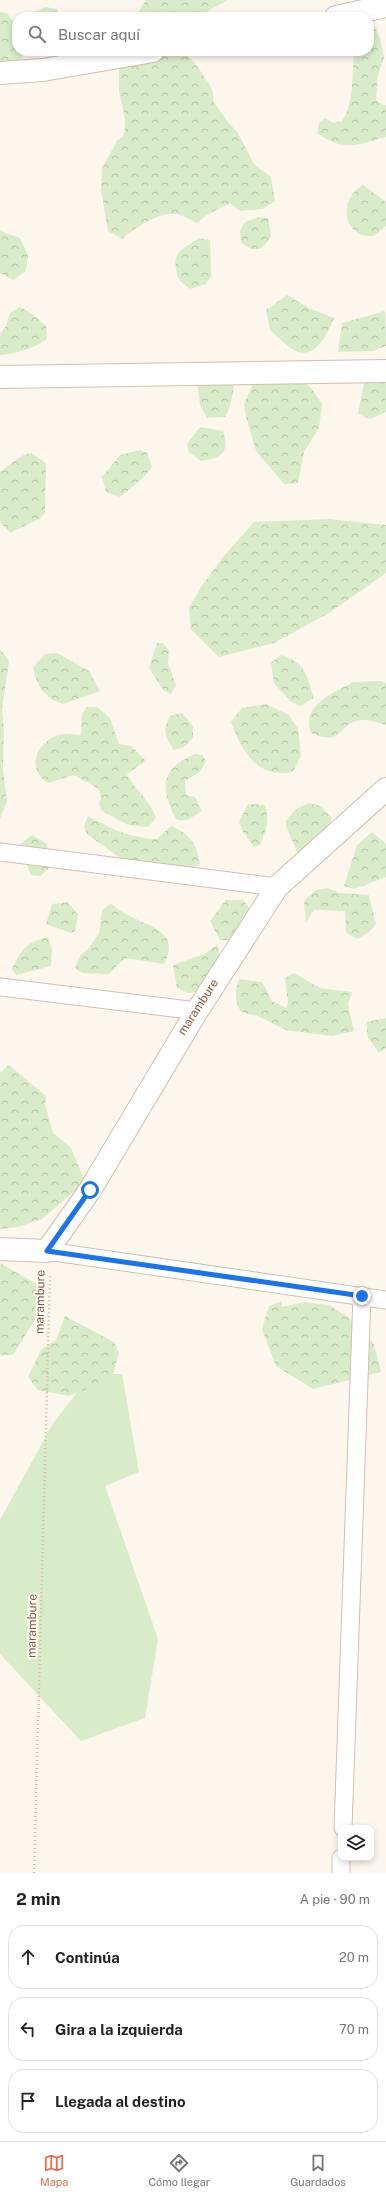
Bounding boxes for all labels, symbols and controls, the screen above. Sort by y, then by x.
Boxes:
search box [12,12,374,56]
icon: search [26,23,48,45]
text: Buscar aquí [58,26,140,43]
street label: marambure [175,976,221,1038]
route start [81,1181,99,1199]
street label: marambure [32,1270,48,1334]
route end [353,1287,371,1305]
street label: marambure [24,1594,40,1658]
map controls [338,1825,374,1861]
button: layers [338,1825,374,1861]
text: 2 min [16,1889,61,1909]
text: A pie · 90 m [300,1892,370,1907]
icon: ahead [17,1946,39,1968]
text: Continúa [55,1949,120,1966]
text: 20 m [339,1950,369,1965]
icon: left [17,2018,39,2040]
text: Gira a la izquierda [55,2021,183,2038]
text: 70 m [339,2022,369,2037]
icon: arrive [17,2090,39,2112]
text: Llegada al destino [55,2093,186,2110]
tab: Mapa [40,2152,68,2188]
tab: Cómo llegar [149,2152,210,2188]
tab: Guardados [290,2152,346,2188]

